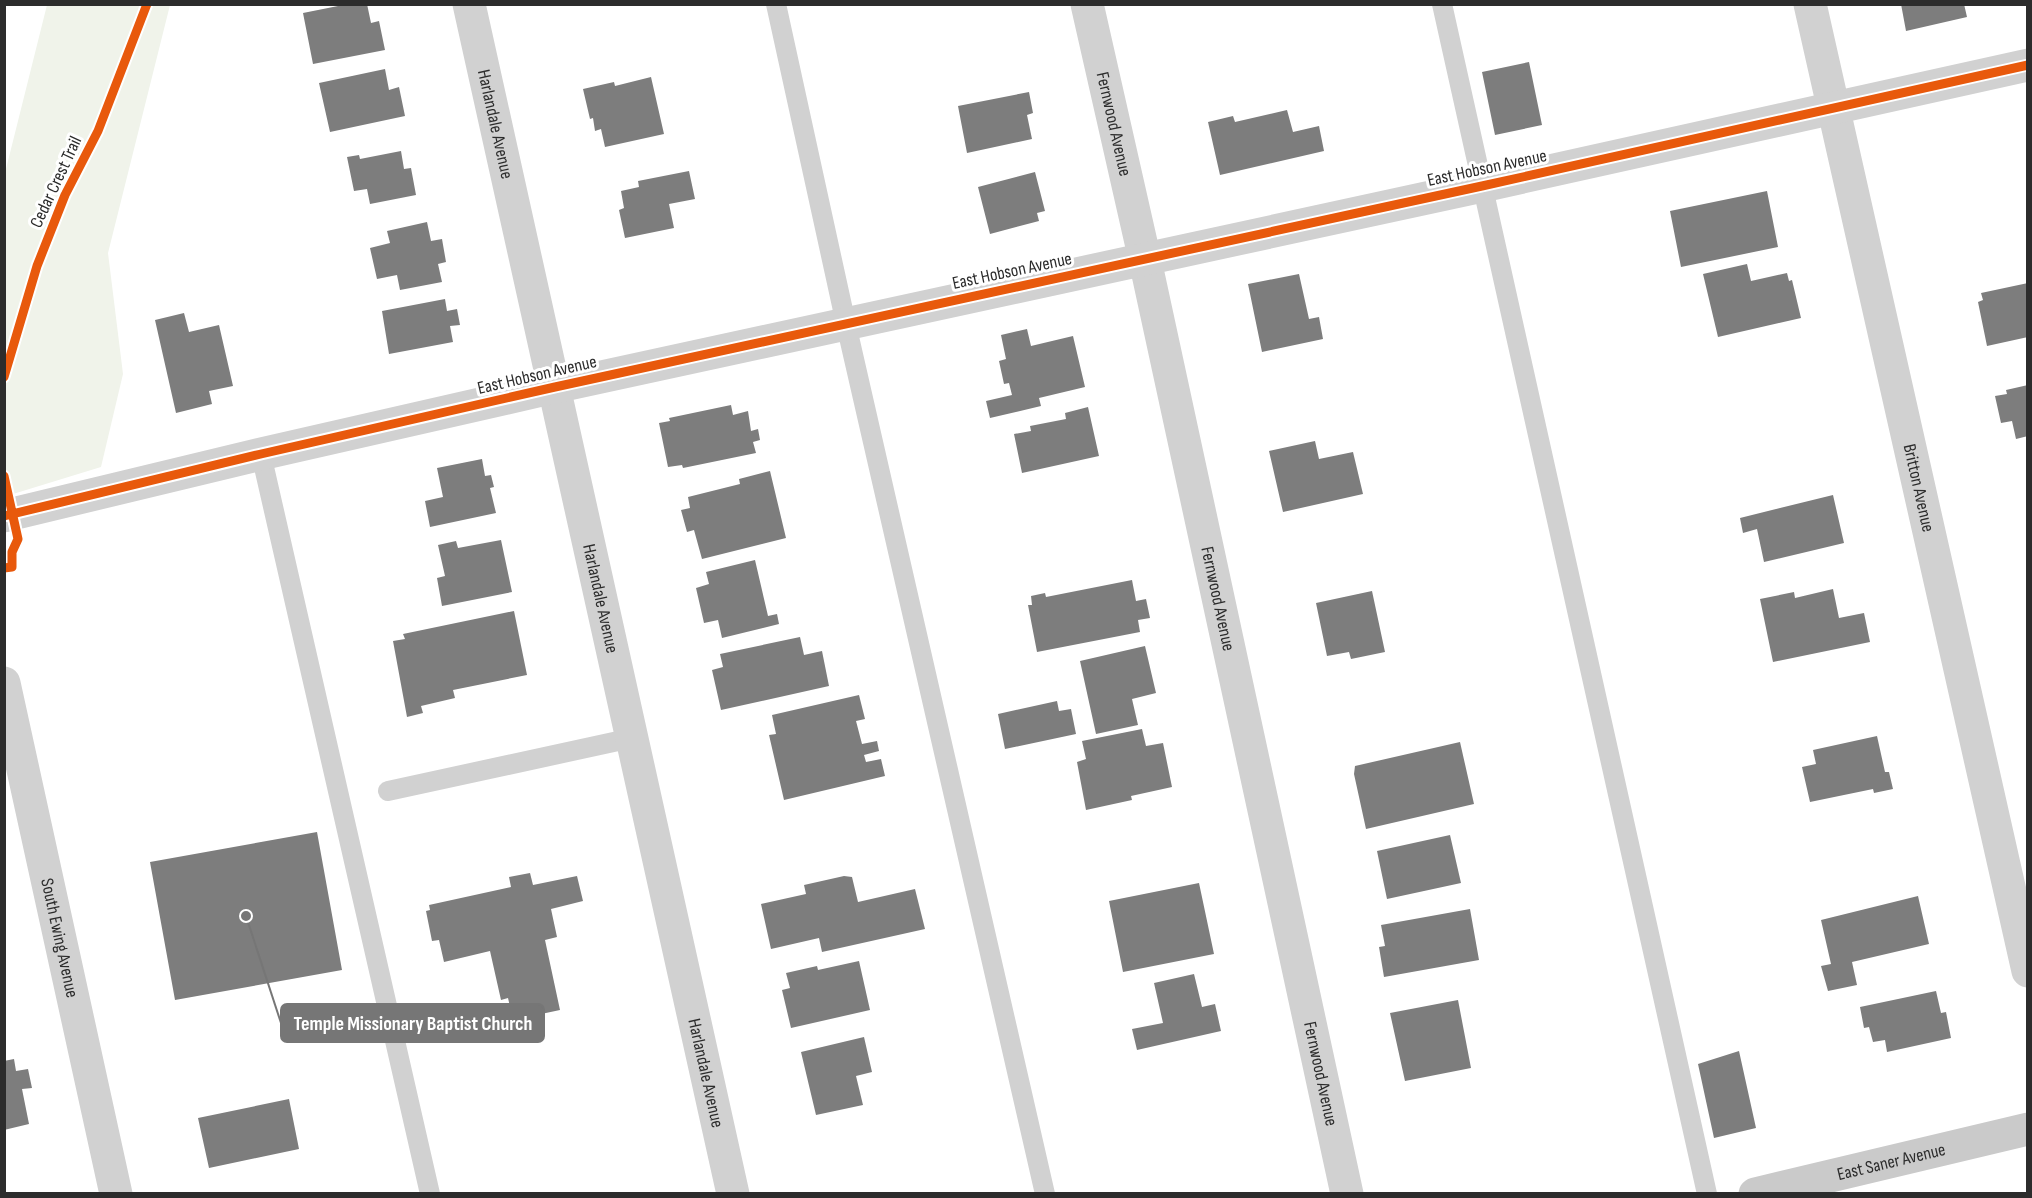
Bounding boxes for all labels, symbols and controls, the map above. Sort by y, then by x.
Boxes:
street label: Harlandale Avenue [473,67,518,181]
street label: Fernwood Avenue [1092,70,1136,178]
street label: Cedar Crest Trail [26,133,86,231]
street label: East Hobson Avenue [1425,145,1549,191]
street label: East Hobson Avenue [950,248,1074,294]
street label: East Hobson Avenue [475,351,599,399]
street label: Britton Avenue [1899,442,1939,534]
street label: Harlandale Avenue [579,542,623,655]
street label: Fernwood Avenue [1197,545,1240,653]
street label: South Ewing Avenue [37,876,83,1000]
callout: Temple Missionary Baptist Church [281,1004,544,1042]
text: Temple Missionary Baptist Church [294,1012,532,1036]
street label: Harlandale Avenue [684,1016,728,1130]
street label: Fernwood Avenue [1299,1020,1342,1128]
street label: East Saner Avenue [1835,1139,1947,1185]

